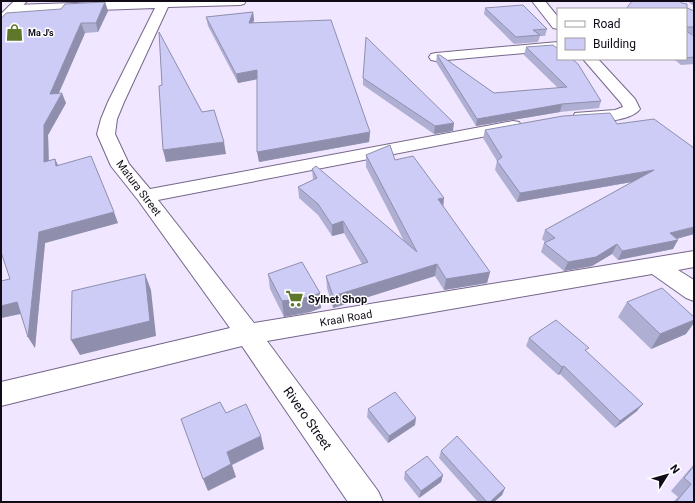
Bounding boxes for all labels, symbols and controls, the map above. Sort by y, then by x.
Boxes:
legend [557,8,687,60]
text: Road [593,17,621,31]
shop icon: Ma J's [5,23,25,43]
place label: Ma J's [28,28,54,38]
text: Building [593,37,636,51]
street label: Matura Street [113,158,164,219]
supermarket icon: Sylhet Shop [285,289,305,309]
place label: Sylhet Shop [308,293,367,306]
street label: Kraal Road [319,307,373,329]
street label: Rivero Street [280,384,335,453]
north arrow [647,455,687,495]
text: N [667,462,682,476]

